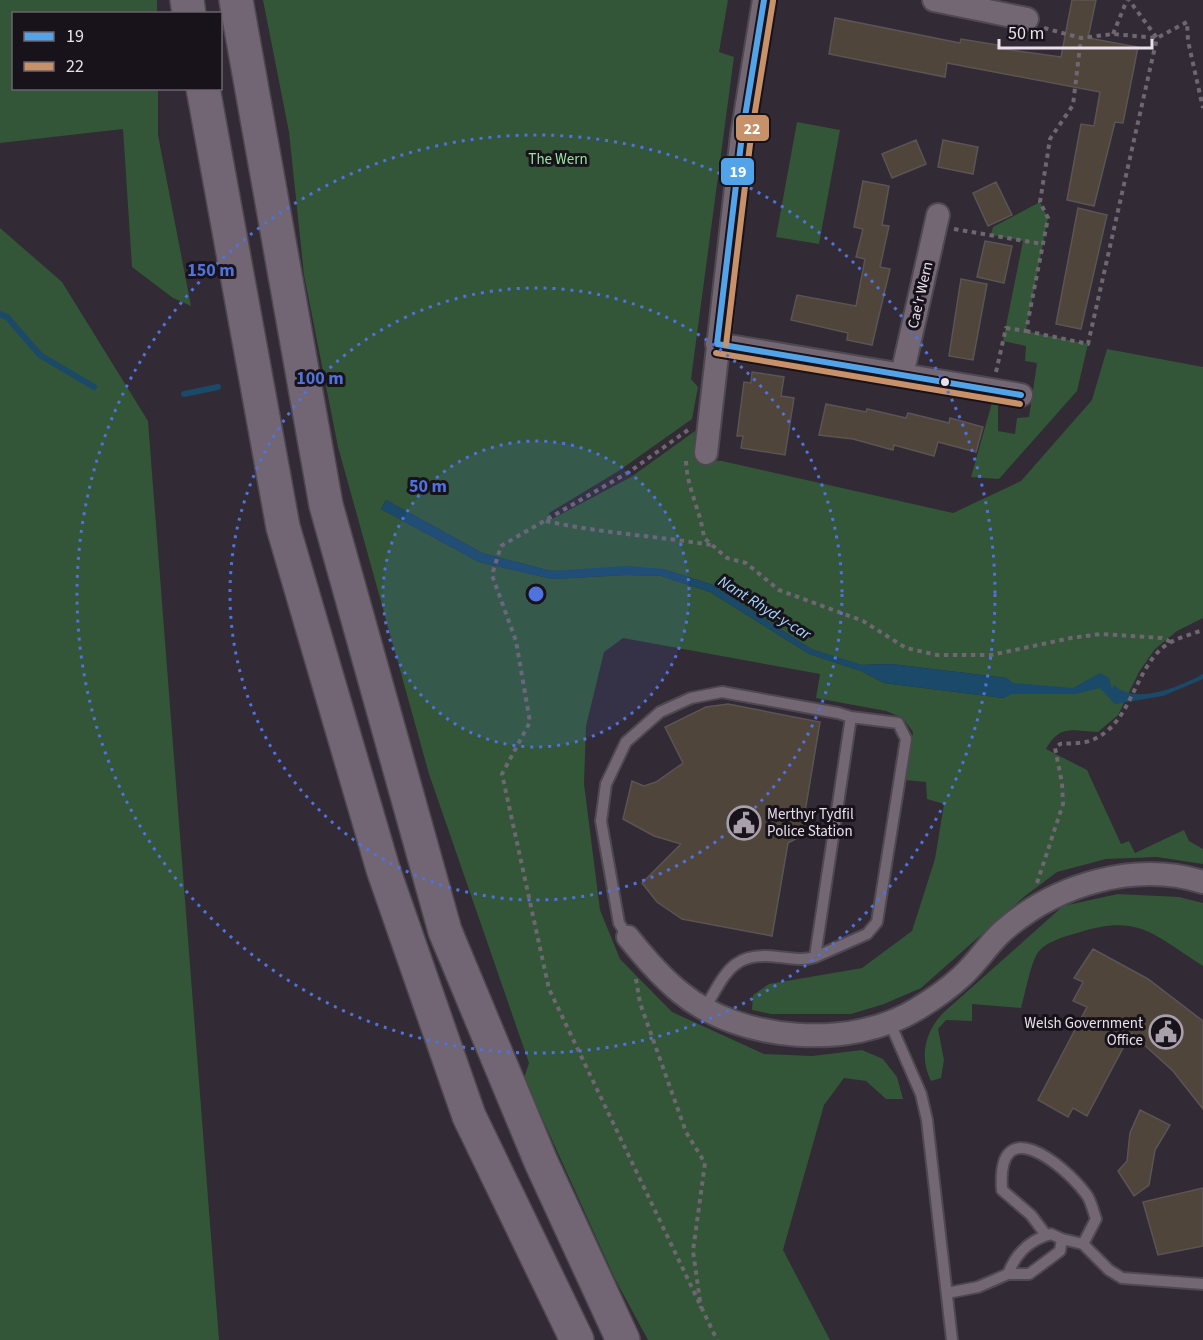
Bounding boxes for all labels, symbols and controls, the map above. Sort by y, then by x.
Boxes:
legend [12,12,222,90]
scale bar [999,12,1152,50]
text: 50 m [1008,21,1044,46]
text: 19 [66,24,84,49]
text: 22 [66,54,84,79]
line badge: 22 [735,114,770,142]
text: 22 [744,118,760,140]
park label: The Wern [528,149,588,170]
line badge: 19 [720,157,755,186]
text: 19 [730,161,746,183]
text: 150 m [187,258,235,283]
street label: Cae'r Wern [903,260,938,331]
text: 100 m [296,366,344,391]
unlabelled marker [939,376,951,388]
text: 50 m [409,474,447,499]
water label: Nant Rhyd-y-car [714,571,816,646]
centre of rings [526,584,546,604]
place label: Merthyr Tydfil Police Station [767,804,854,842]
public building icon: Merthyr Tydfil Police Station [726,805,762,841]
place label: Welsh Government Office [1024,1013,1143,1051]
public building icon: Welsh Government Office [1148,1014,1184,1050]

